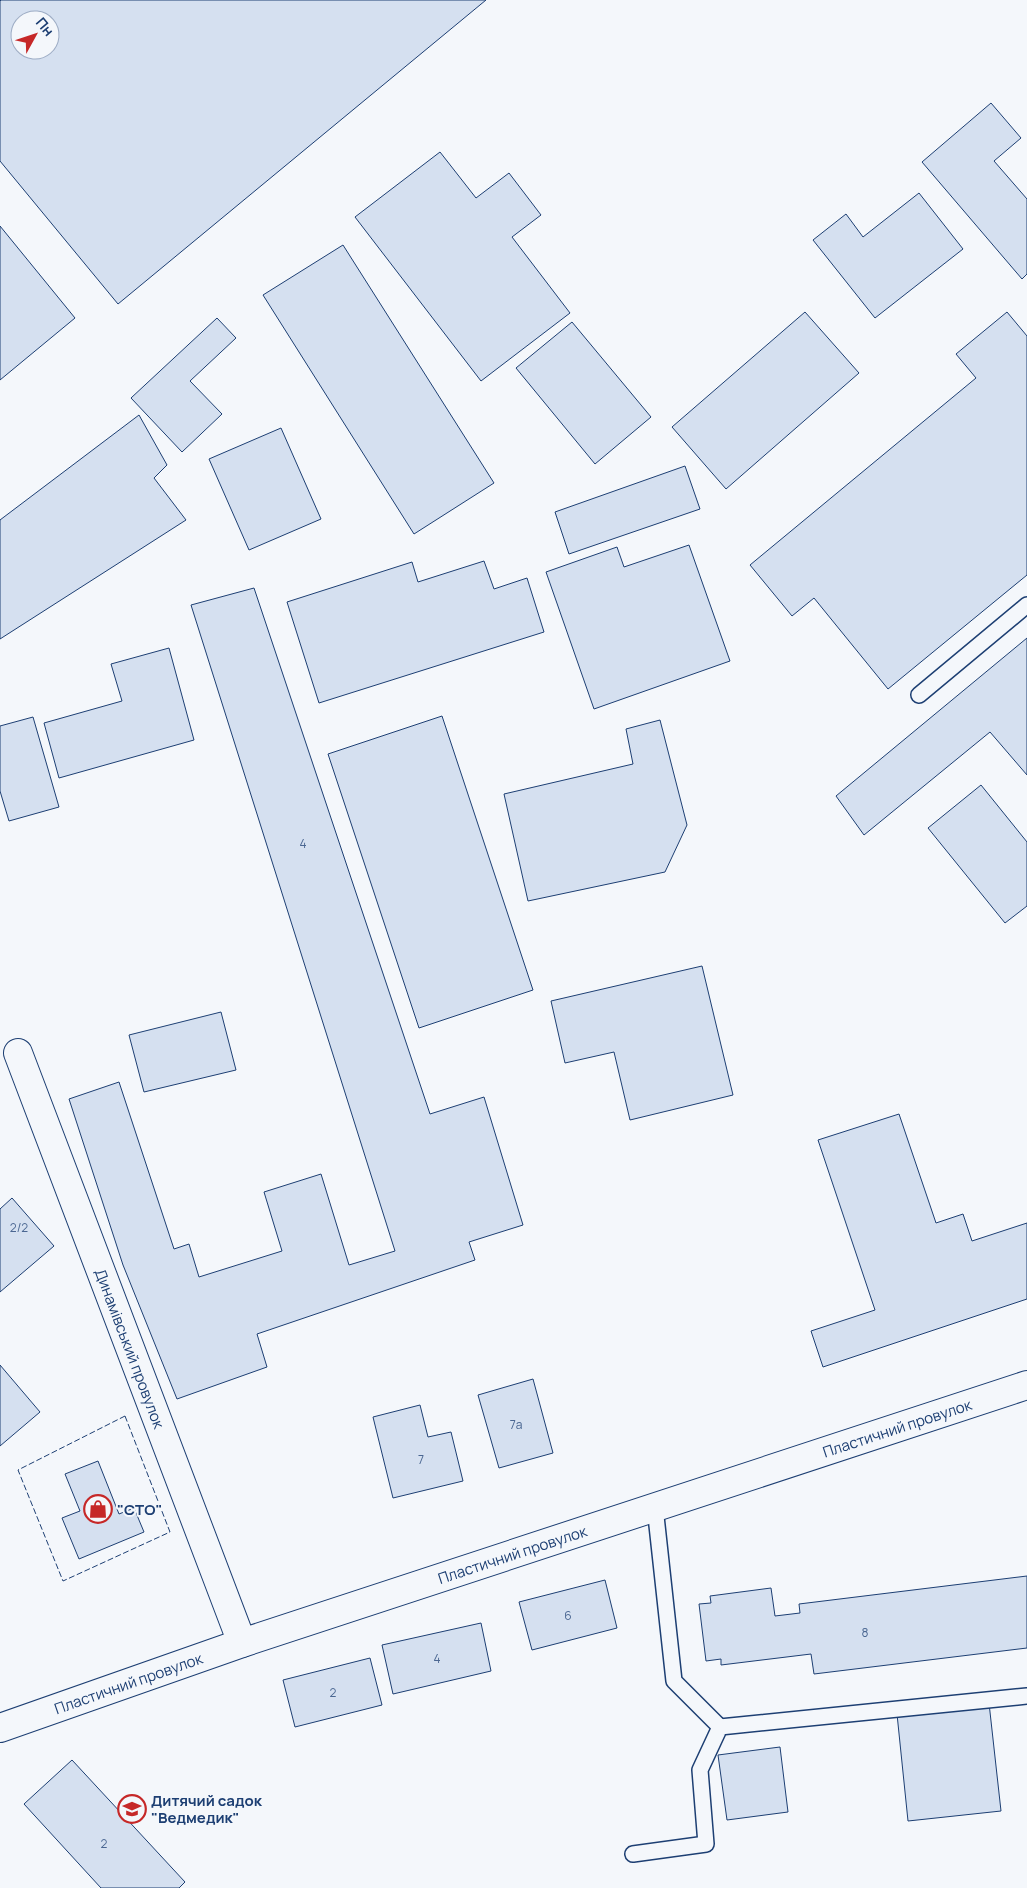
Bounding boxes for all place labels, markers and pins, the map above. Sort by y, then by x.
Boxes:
shop icon: "СТО" [83,1494,113,1524]
place label: "СТО" [117,1499,162,1520]
place label: Дитячий садок "Ведмедик" [151,1790,263,1828]
school or university icon: Дитячий садок "Ведмедик" [117,1794,147,1824]

